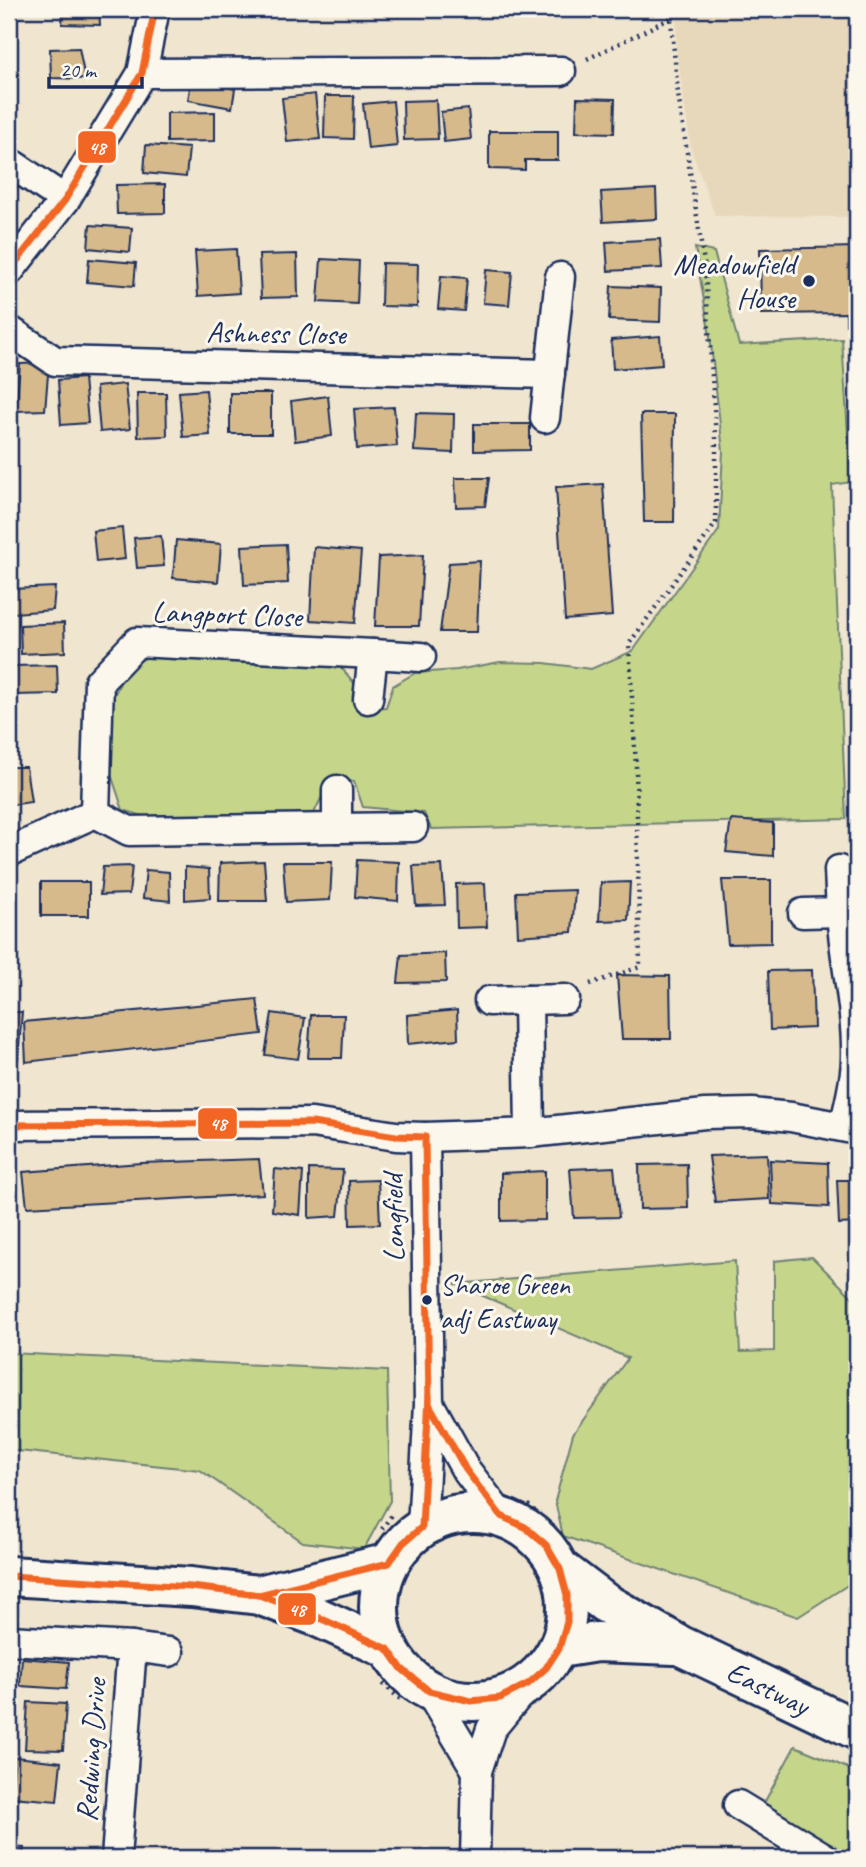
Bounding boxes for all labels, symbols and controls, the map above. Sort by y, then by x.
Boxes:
scale bar [49,46,142,90]
text: 20 m [60,57,98,83]
line badge: 48 [77,130,117,164]
text: 48 [88,136,108,160]
place label: Meadowfield House [673,245,799,317]
marker: Meadowfield House [801,273,817,289]
street label: Ashness Close [206,313,348,353]
street label: Langport Close [151,592,305,636]
line badge: 48 [197,1107,238,1140]
text: 48 [209,1112,229,1136]
street label: Longfield [373,1170,413,1262]
place label: Sharoe Green adj Eastway [440,1267,571,1336]
marker: Sharoe Green adj Eastway [420,1293,434,1307]
line badge: 48 [277,1592,317,1626]
text: 48 [288,1598,308,1622]
street label: Eastway [721,1652,818,1725]
street label: Redwing Drive [67,1675,115,1823]

